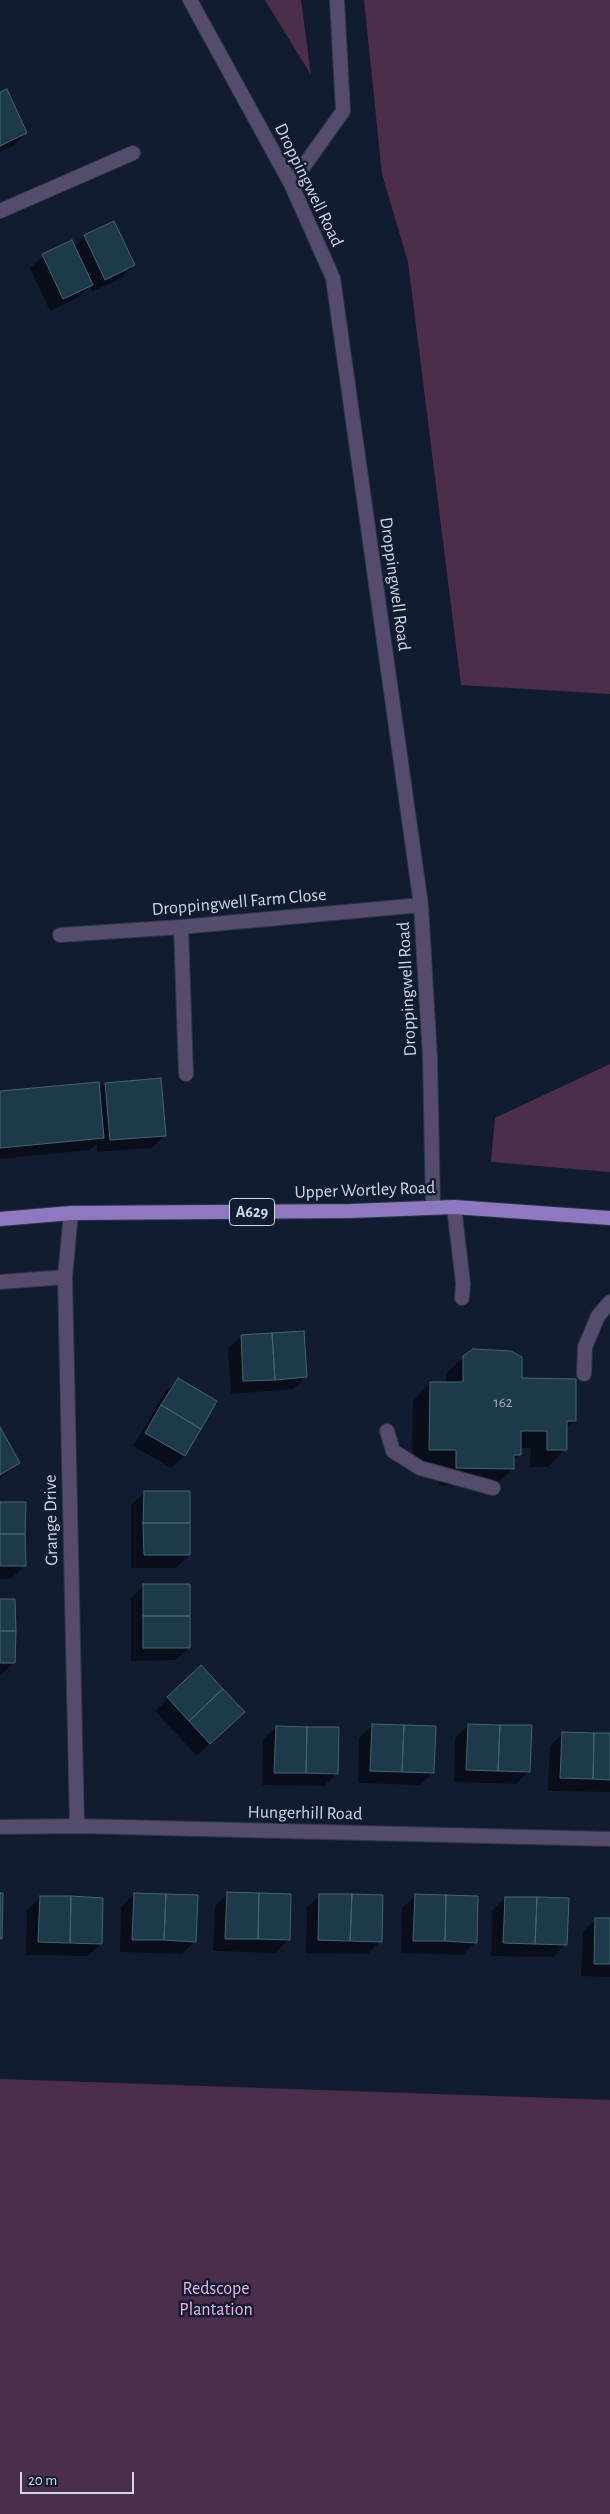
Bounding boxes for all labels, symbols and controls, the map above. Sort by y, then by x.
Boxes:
street label: Droppingwell Road [270,120,348,250]
street label: Droppingwell Road [375,516,415,652]
street label: Droppingwell Farm Close [151,884,327,920]
street label: Droppingwell Road [393,921,421,1057]
street label: Upper Wortley Road [294,1177,436,1203]
road number: A629 [230,1198,274,1226]
house number: 162 [493,1393,513,1411]
street label: Grange Drive [39,1474,63,1566]
street label: Hungerhill Road [247,1801,363,1825]
park label: Redscope Plantation [179,2278,253,2320]
scale bar [22,2462,136,2494]
text: 20 m [28,2473,57,2488]

